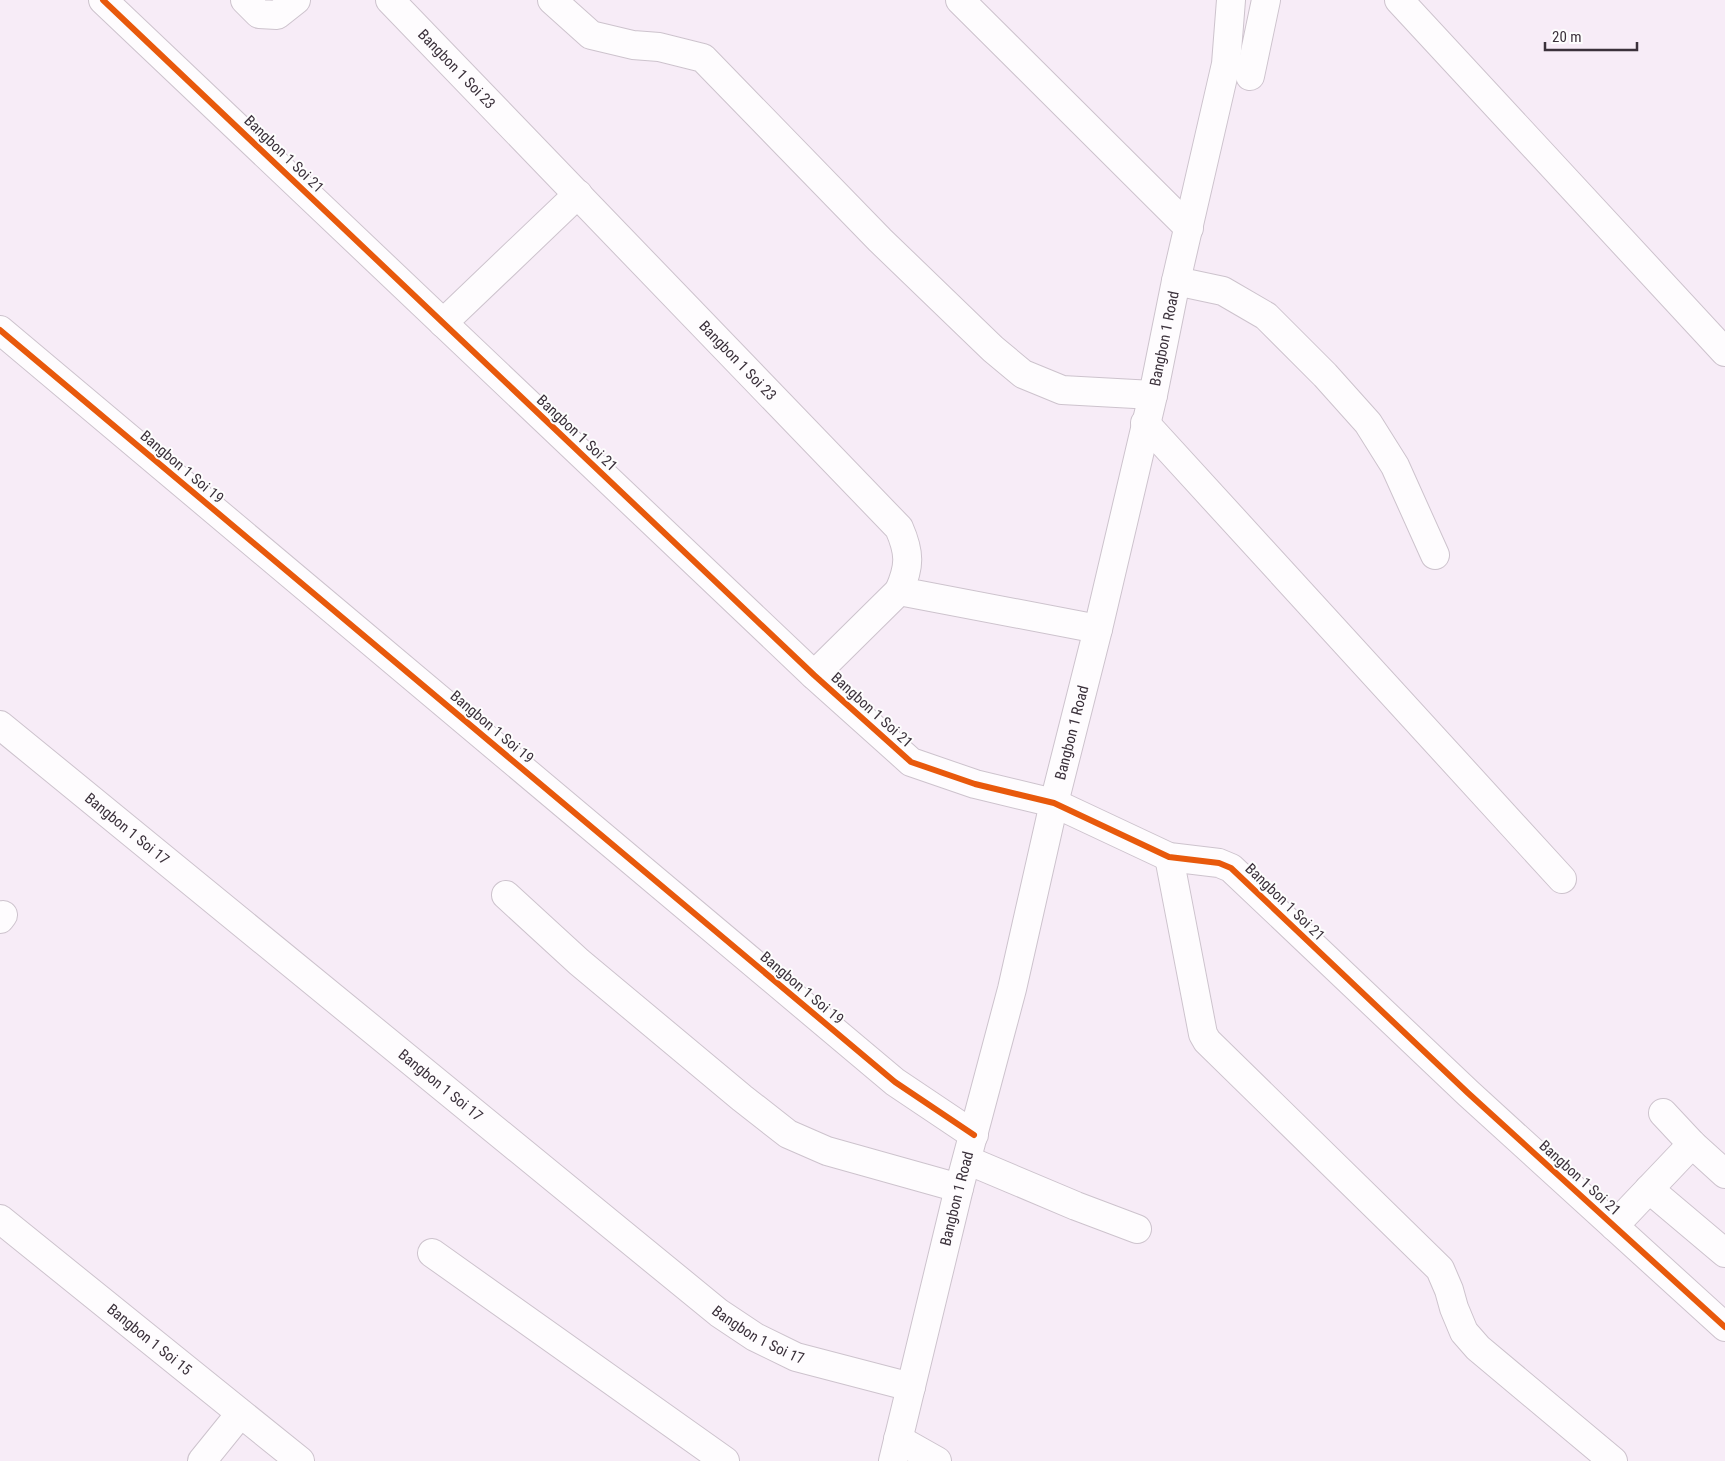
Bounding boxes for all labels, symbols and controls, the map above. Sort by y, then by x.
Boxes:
scale bar [1545,20,1638,52]
street label: Bangbon 1 Soi 23 [414,26,499,113]
text: 20 m [1552,28,1582,46]
street label: Bangbon 1 Soi 21 [241,112,327,196]
street label: Bangbon 1 Road [1146,289,1183,388]
street label: Bangbon 1 Soi 23 [695,317,780,404]
street label: Bangbon 1 Soi 21 [533,391,621,475]
street label: Bangbon 1 Soi 19 [137,427,227,507]
street label: Bangbon 1 Soi 21 [828,669,916,751]
street label: Bangbon 1 Road [1051,684,1092,782]
street label: Bangbon 1 Soi 19 [447,687,537,767]
street label: Bangbon 1 Soi 17 [81,789,173,869]
street label: Bangbon 1 Soi 21 [1242,860,1328,944]
street label: Bangbon 1 Soi 19 [757,948,847,1028]
street label: Bangbon 1 Soi 17 [395,1045,486,1125]
street label: Bangbon 1 Soi 21 [1536,1137,1624,1219]
street label: Bangbon 1 Road [936,1149,977,1248]
street label: Bangbon 1 Soi 15 [103,1300,195,1379]
street label: Bangbon 1 Soi 17 [708,1302,806,1368]

